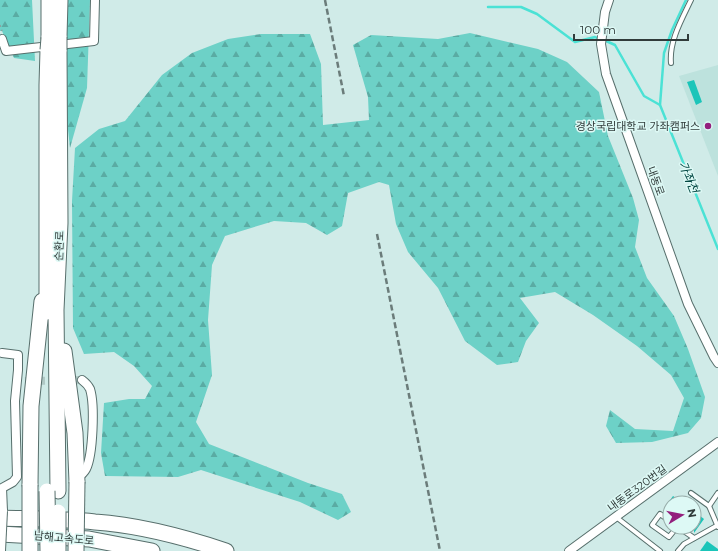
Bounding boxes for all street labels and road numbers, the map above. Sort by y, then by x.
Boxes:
street label: 내동로 [644,164,668,198]
street label: 순환로 [51,231,67,261]
street label: 내동로320번길 [604,462,670,514]
street label: 남해고속도로 [33,528,95,548]

